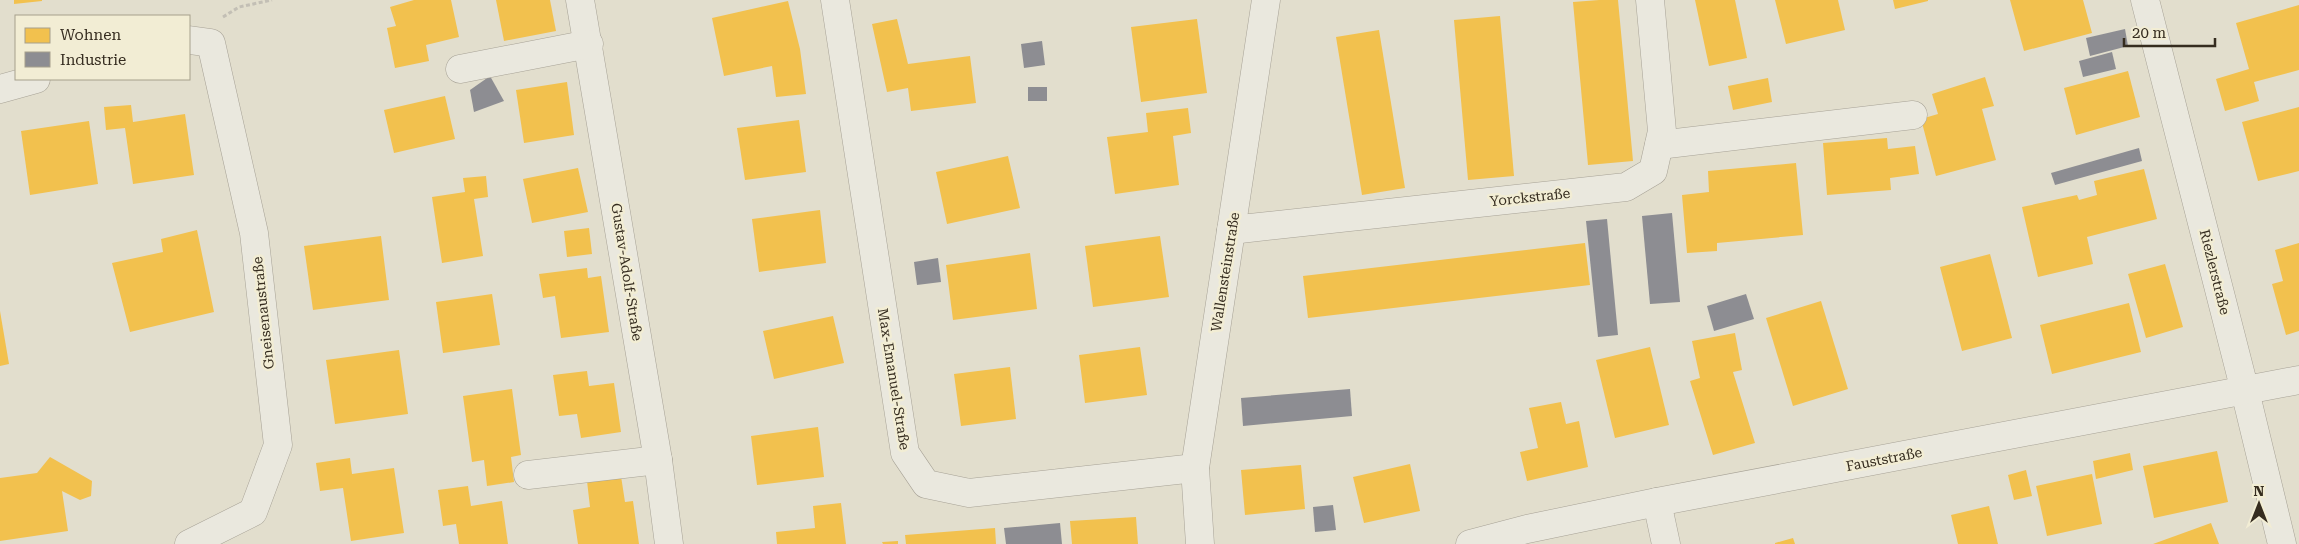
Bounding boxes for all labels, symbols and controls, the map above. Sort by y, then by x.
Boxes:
legend [15,15,190,80]
scale bar [2124,15,2215,47]
text: 20 m [2132,24,2167,42]
text: Wohnen [60,26,121,44]
text: Industrie [60,51,126,69]
street label: Yorckstraße [1489,185,1571,209]
street label: Gustav-Adolf-Straße [608,202,646,342]
street label: Wallensteinstraße [1208,211,1242,333]
street label: Riezlerstraße [2197,228,2233,317]
street label: Gneisenaustraße [249,256,277,370]
street label: Max-Emanuel-Straße [875,307,913,451]
street label: Fauststraße [1845,444,1924,474]
north arrow [2234,479,2284,529]
text: N [2254,483,2265,499]

